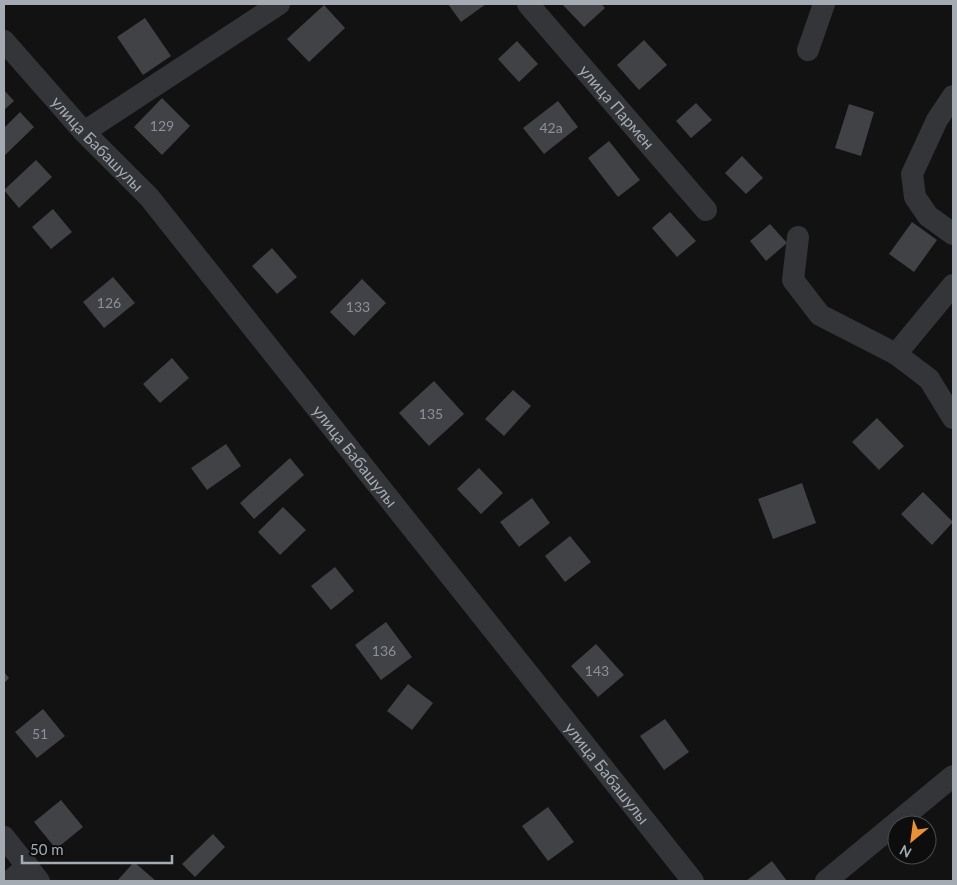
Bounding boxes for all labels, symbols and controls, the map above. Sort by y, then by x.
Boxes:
street label: улица Пармен [576,61,659,153]
street label: улица Бабашулы [48,92,148,195]
house number: 129 [150,117,174,134]
house number: 42а [539,119,563,136]
house number: 126 [97,294,121,311]
house number: 133 [346,298,370,315]
street label: улица Бабашулы [309,401,402,510]
house number: 135 [419,405,443,422]
house number: 136 [372,642,396,659]
house number: 143 [585,662,609,679]
street label: улица Бабашулы [561,718,654,827]
house number: 51 [32,725,48,742]
north arrow [887,815,937,865]
scale bar [22,832,172,864]
text: 50 m [30,840,64,858]
text: N [897,842,914,862]

